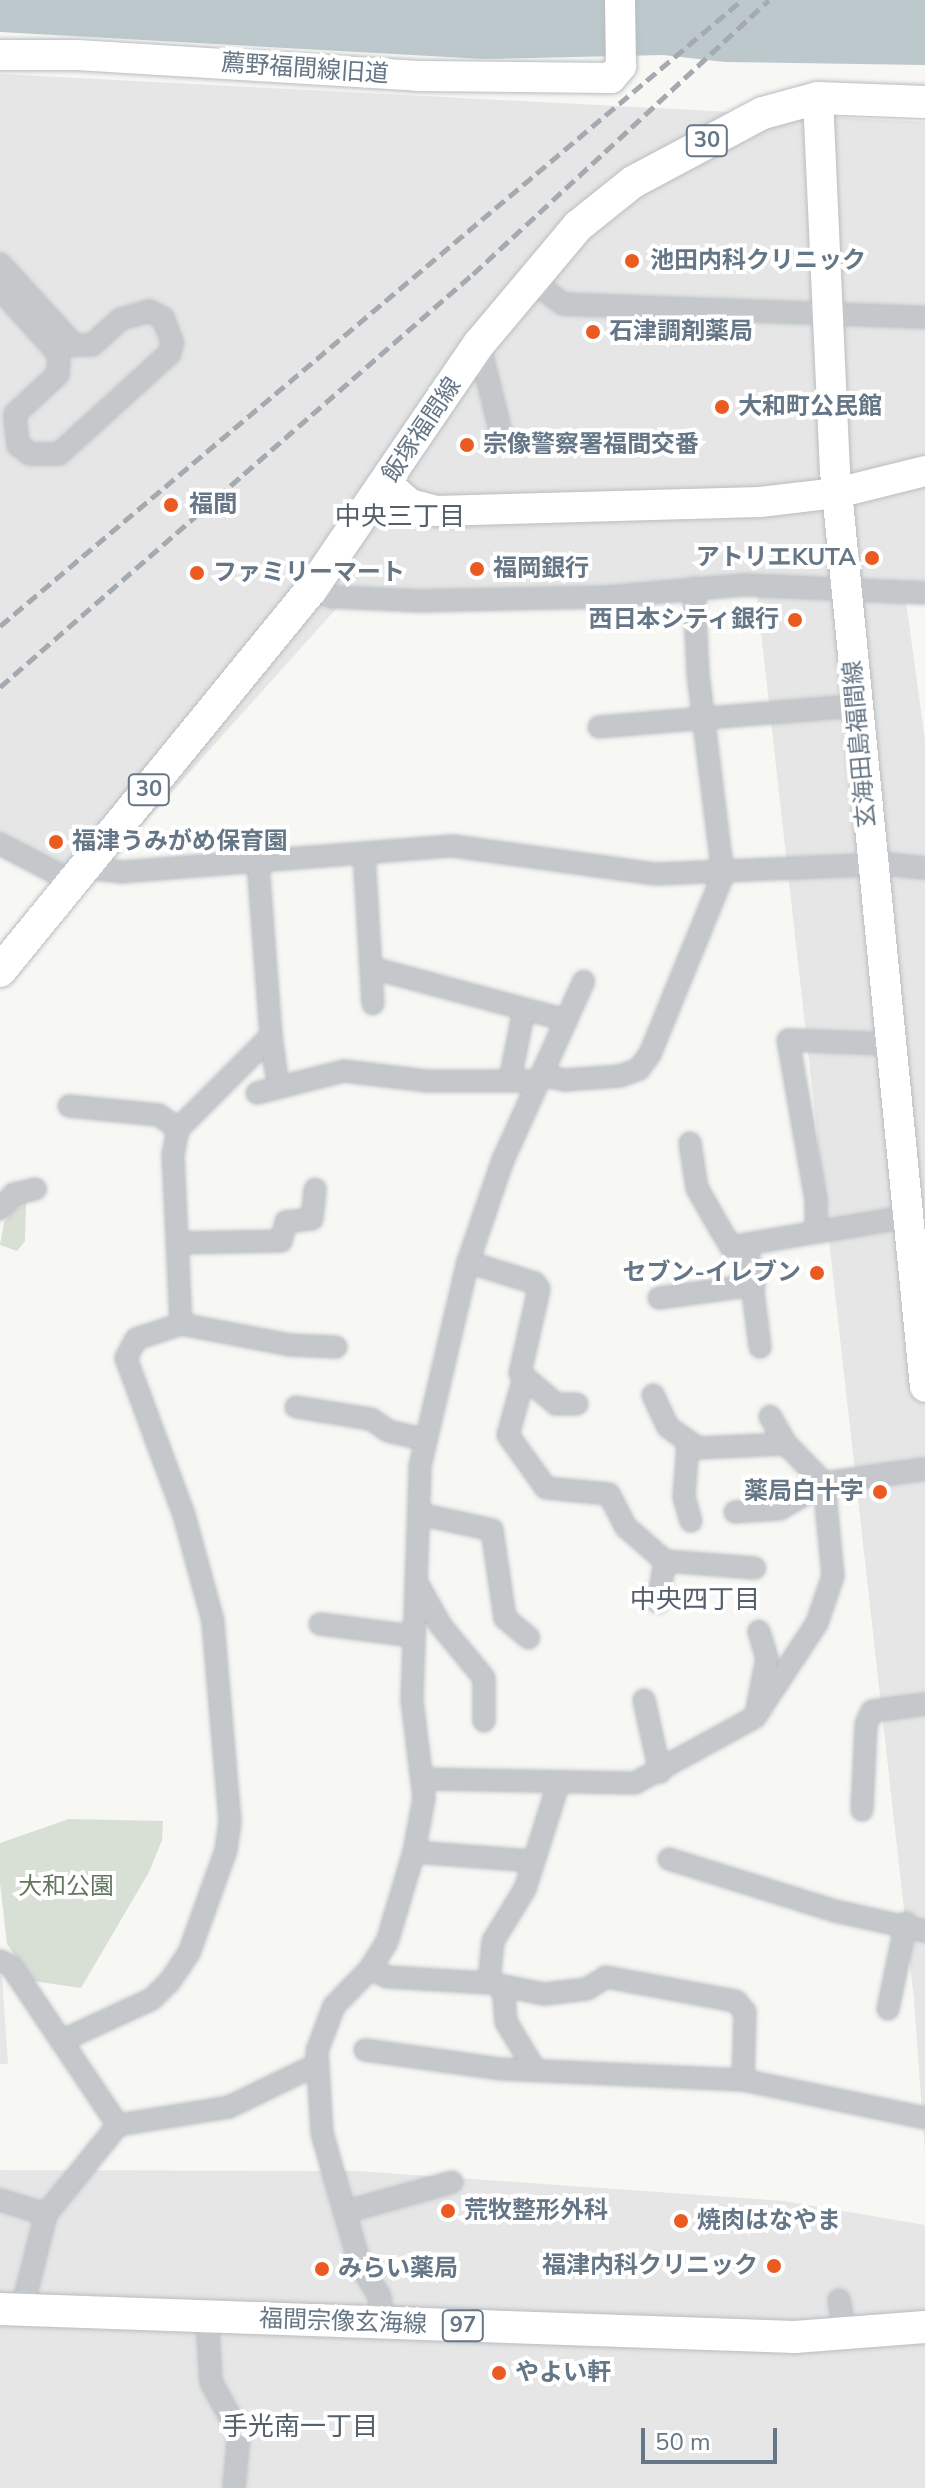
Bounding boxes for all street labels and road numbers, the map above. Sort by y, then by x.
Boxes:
street label: 薦野福間線旧道 [220,49,390,89]
road number: 30 [685,123,729,159]
street label: 飯塚福間線 [377,372,467,488]
street label: 玄海田島福間線 [838,659,882,829]
road number: 30 [127,772,171,808]
street label: 福間宗像玄海線 [259,2305,427,2339]
road number: 97 [441,2308,485,2344]

